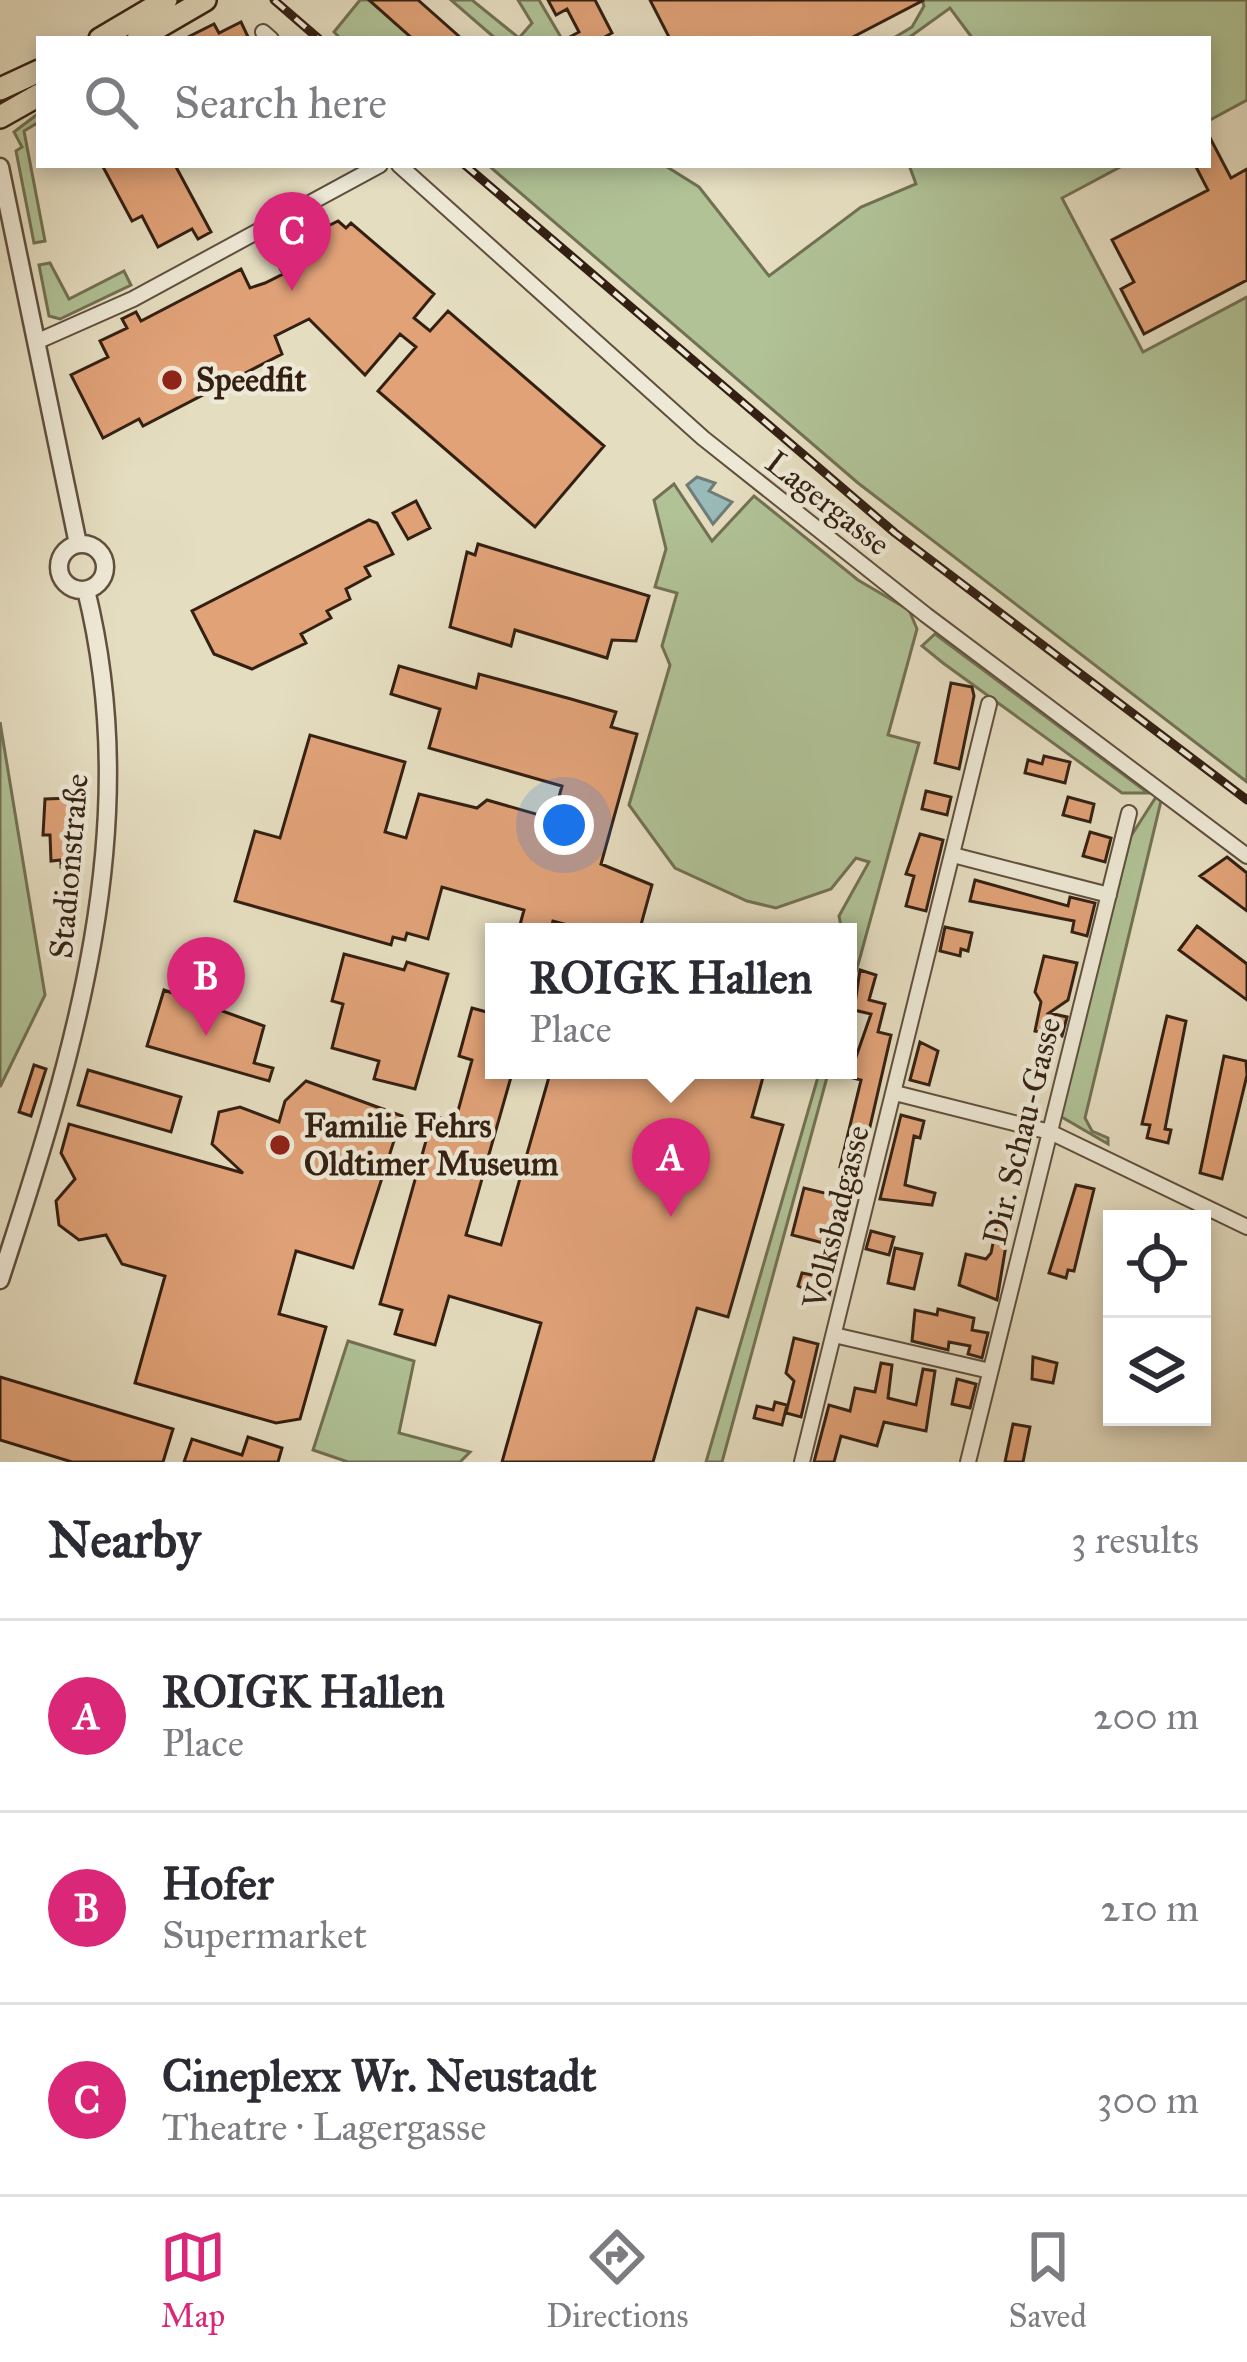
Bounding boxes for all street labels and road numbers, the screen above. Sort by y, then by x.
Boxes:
street label: Lagergasse [758,442,898,564]
street label: Stadionstraße [41,772,97,960]
street label: Dir. Schau-Gasse [974,1013,1070,1249]
street label: Volksbadgasse [794,1121,878,1314]

